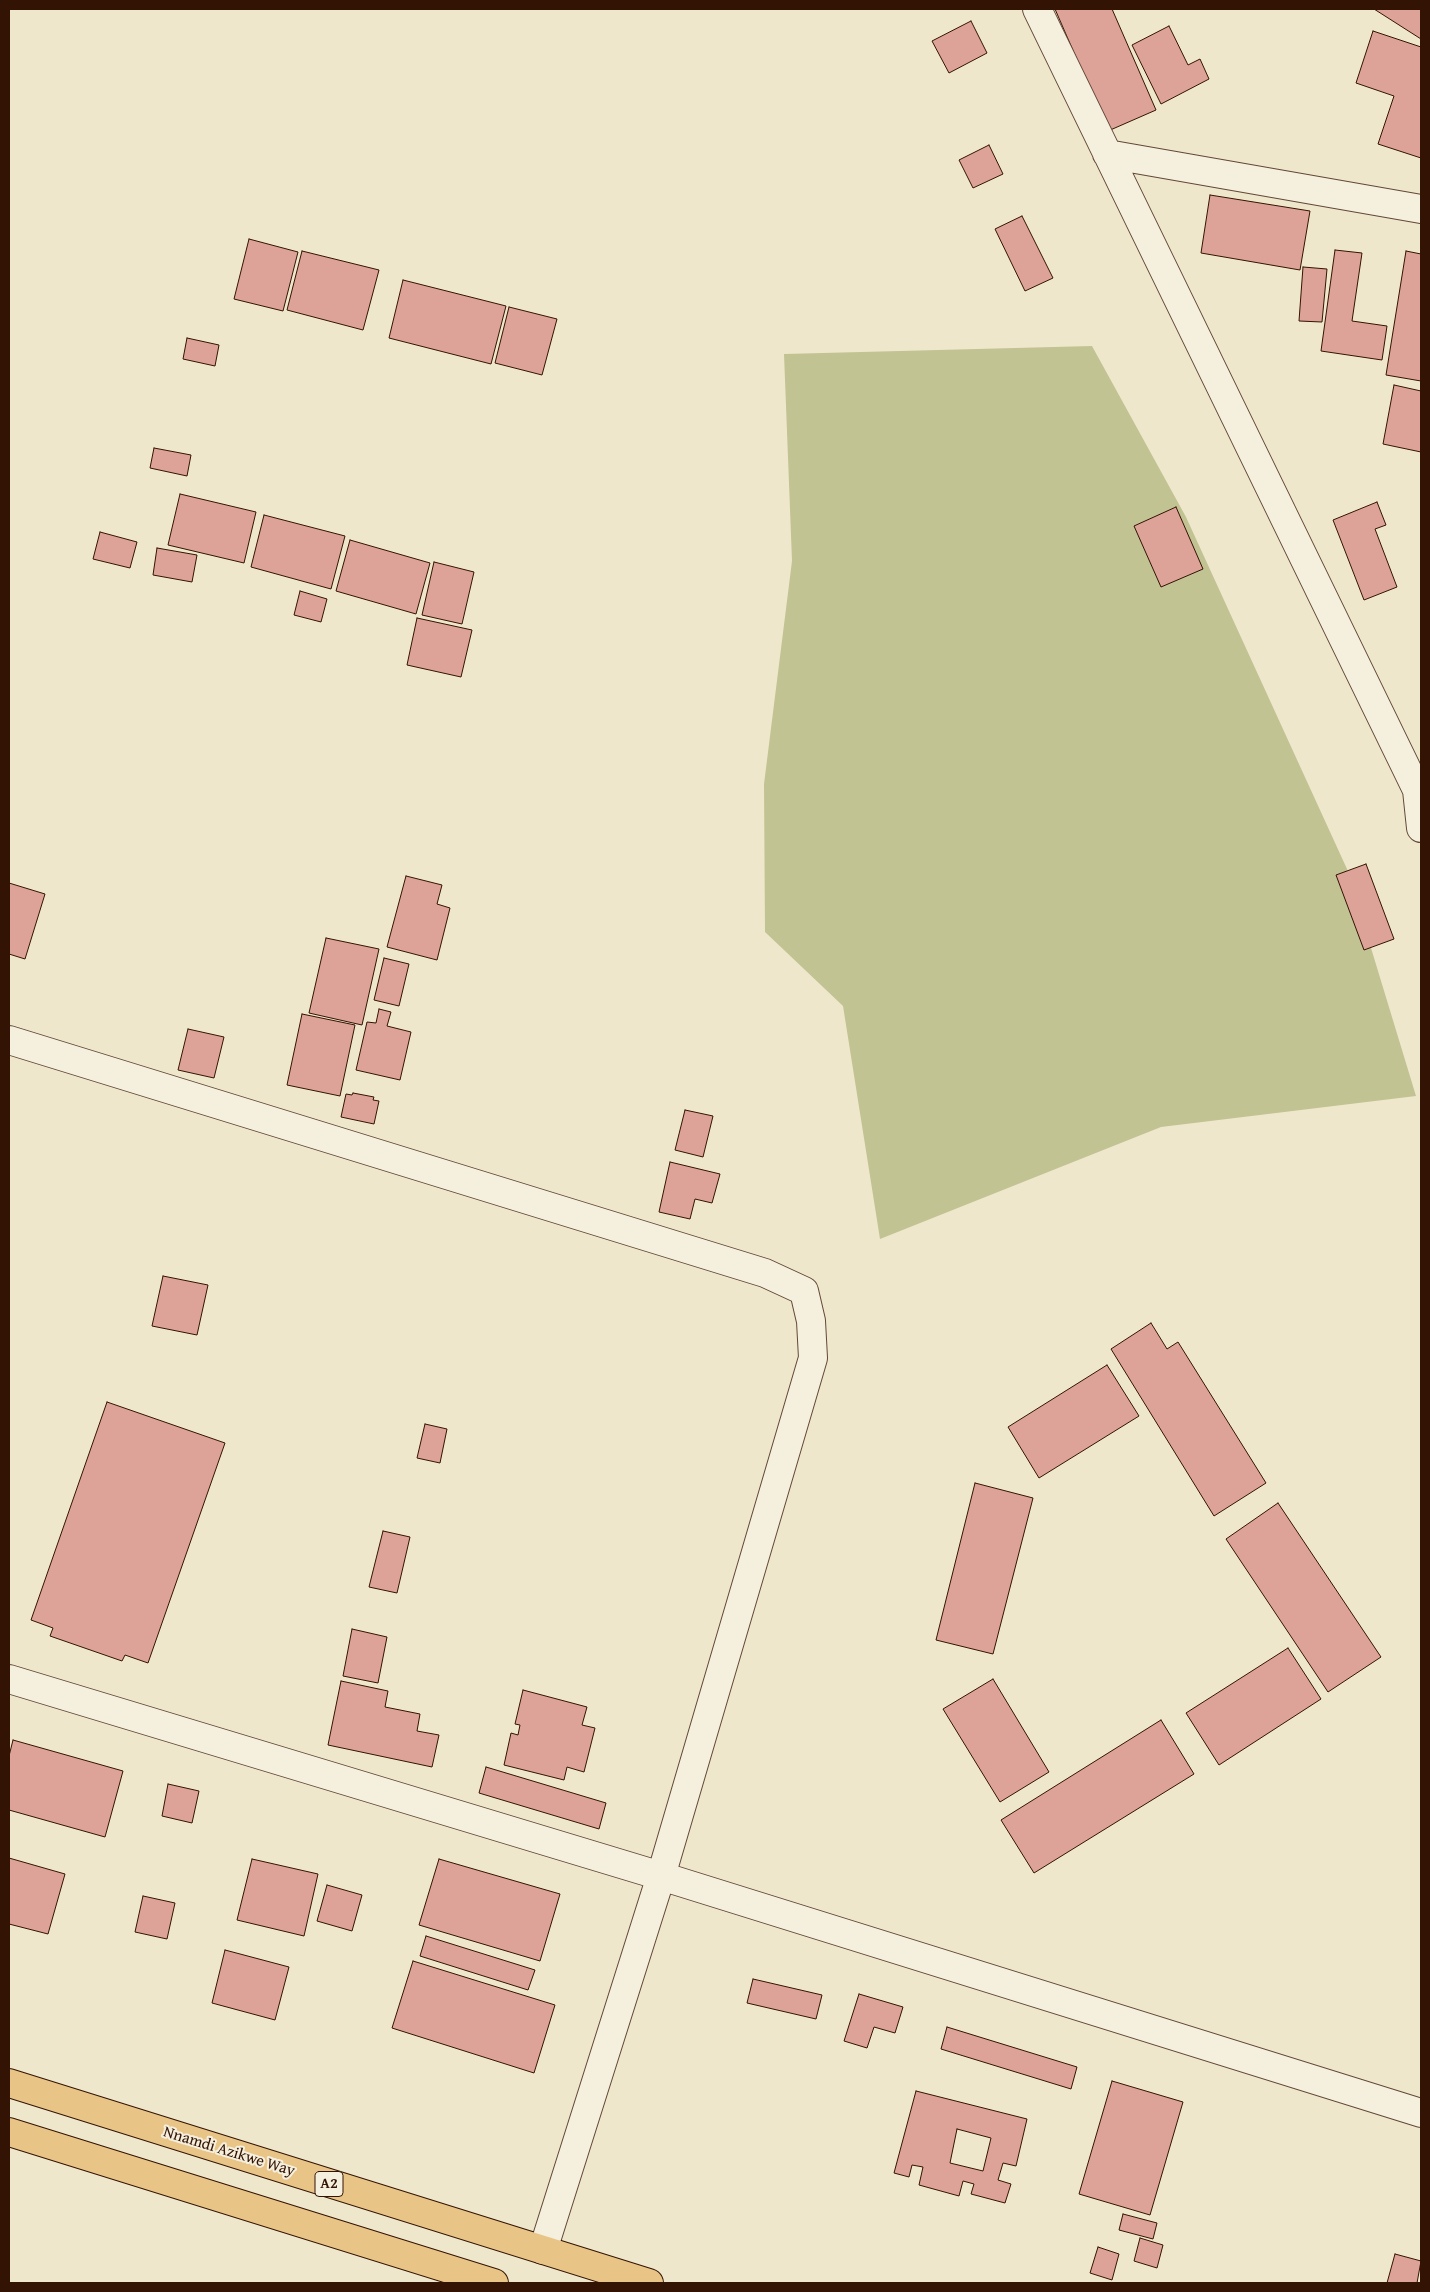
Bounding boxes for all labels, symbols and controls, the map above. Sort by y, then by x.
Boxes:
street label: Nnamdi Azikwe Way [161,2123,297,2181]
road number: A2 [315,2172,343,2196]

